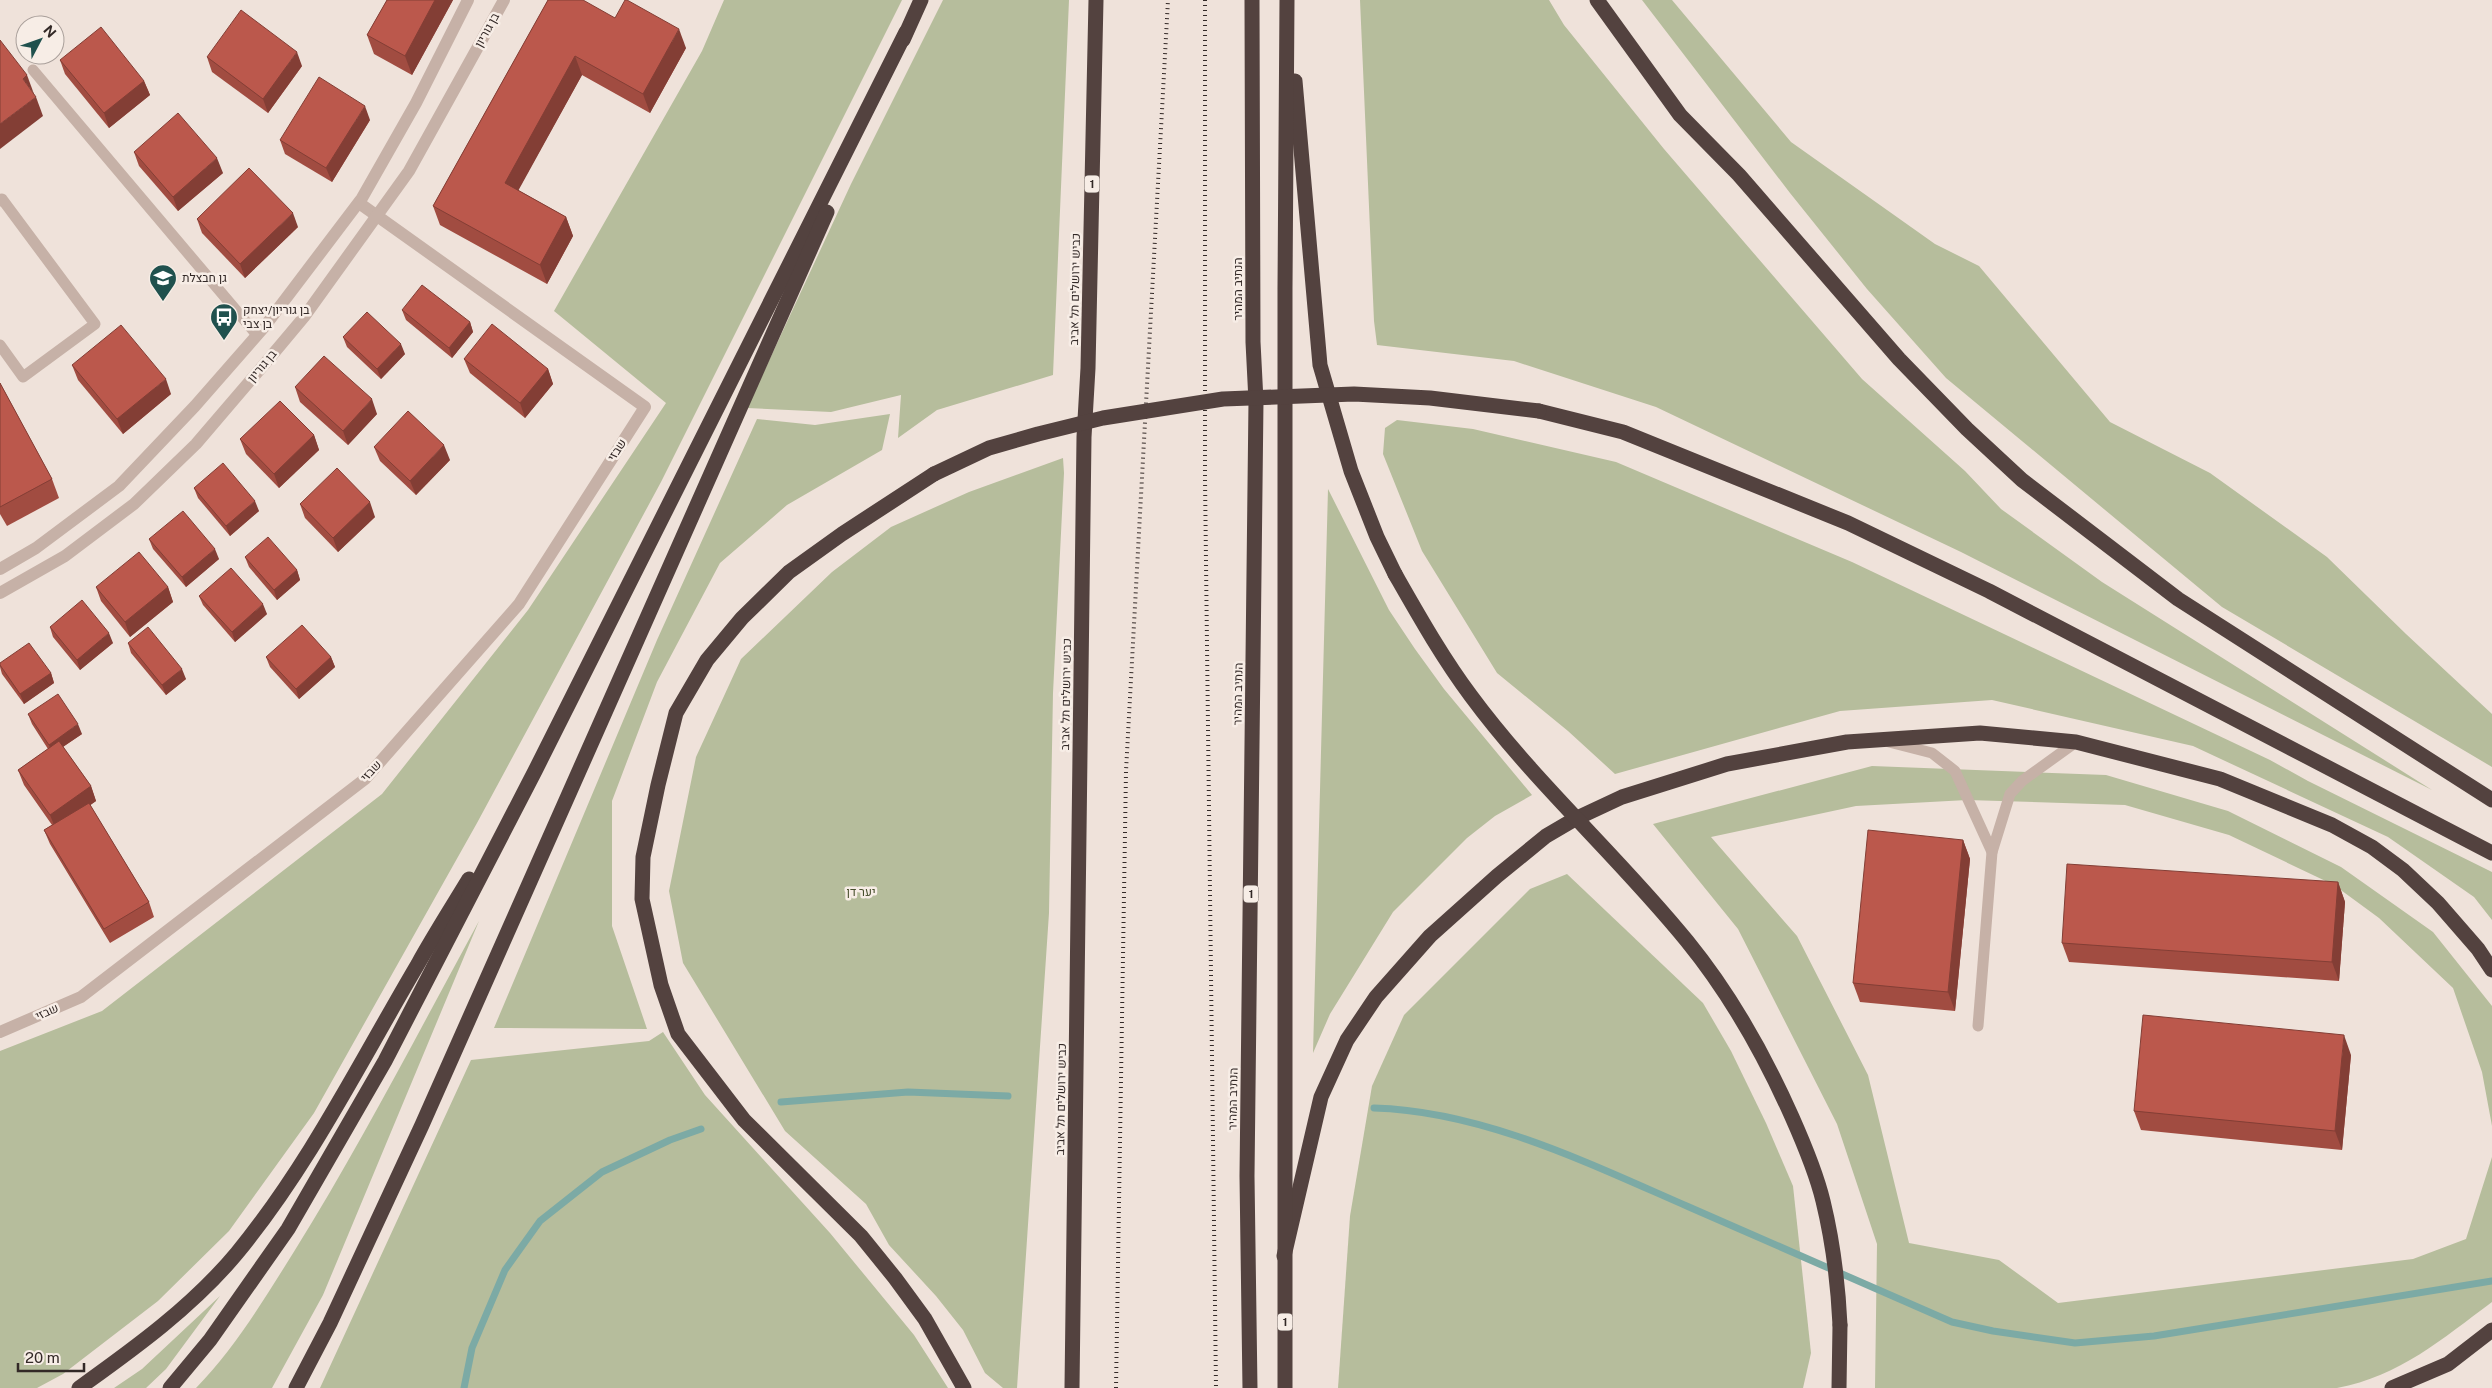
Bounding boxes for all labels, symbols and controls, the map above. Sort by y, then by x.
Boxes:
street label: בן גוריון [472,10,503,50]
north arrow [15,15,65,65]
text: N [40,22,59,41]
road number: 1 [1084,175,1100,192]
street label: כביש ירושלים תל אביב [1067,233,1083,345]
street label: הנתיב המהיר [1231,258,1245,321]
school or university icon: גן חבצלת [148,263,178,302]
place label: גן חבצלת [182,271,227,285]
bus stop icon: בן גוריון/יצחק בן צבי [209,302,239,341]
place label: בן גוריון/יצחק בן צבי [243,303,310,331]
street label: בן גוריון [245,347,280,385]
street label: שבזי [605,436,629,464]
street label: כביש ירושלים תל אביב [1058,638,1074,750]
street label: הנתיב המהיר [1230,662,1246,726]
street label: שבזי [358,758,384,784]
park label: יער דן [846,885,876,899]
road number: 1 [1244,886,1258,902]
street label: שבזי [33,1001,61,1023]
street label: כביש ירושלים תל אביב [1053,1043,1069,1155]
street label: הנתיב המהיר [1225,1067,1241,1131]
road number: 1 [1278,1314,1292,1330]
scale bar [18,1340,84,1372]
text: 20 m [25,1349,60,1366]

